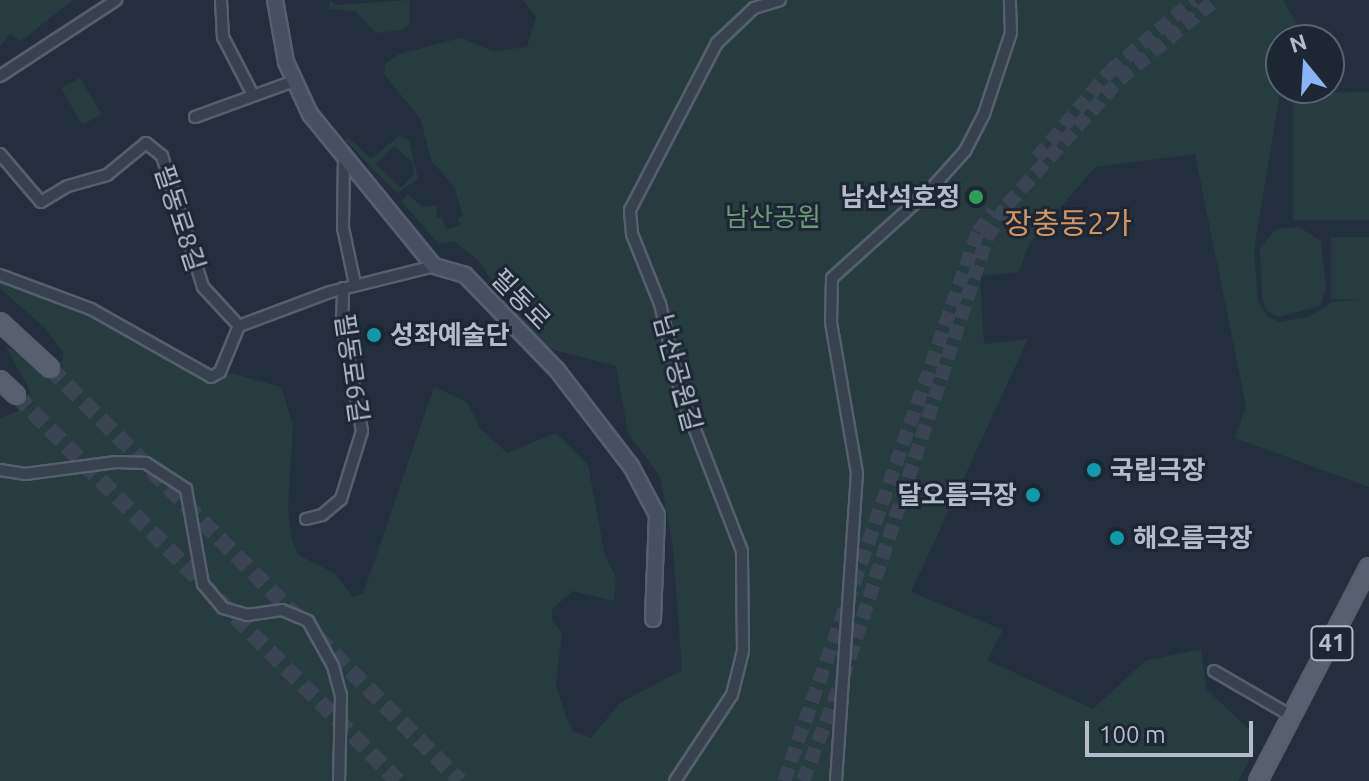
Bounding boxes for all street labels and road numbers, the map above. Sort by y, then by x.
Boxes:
street label: 필동로8길 [148,161,212,275]
street label: 필동로 [485,262,557,336]
street label: 필동로6길 [329,311,375,425]
street label: 남산공원길 [647,311,709,435]
road number: 41 [1310,623,1354,663]

